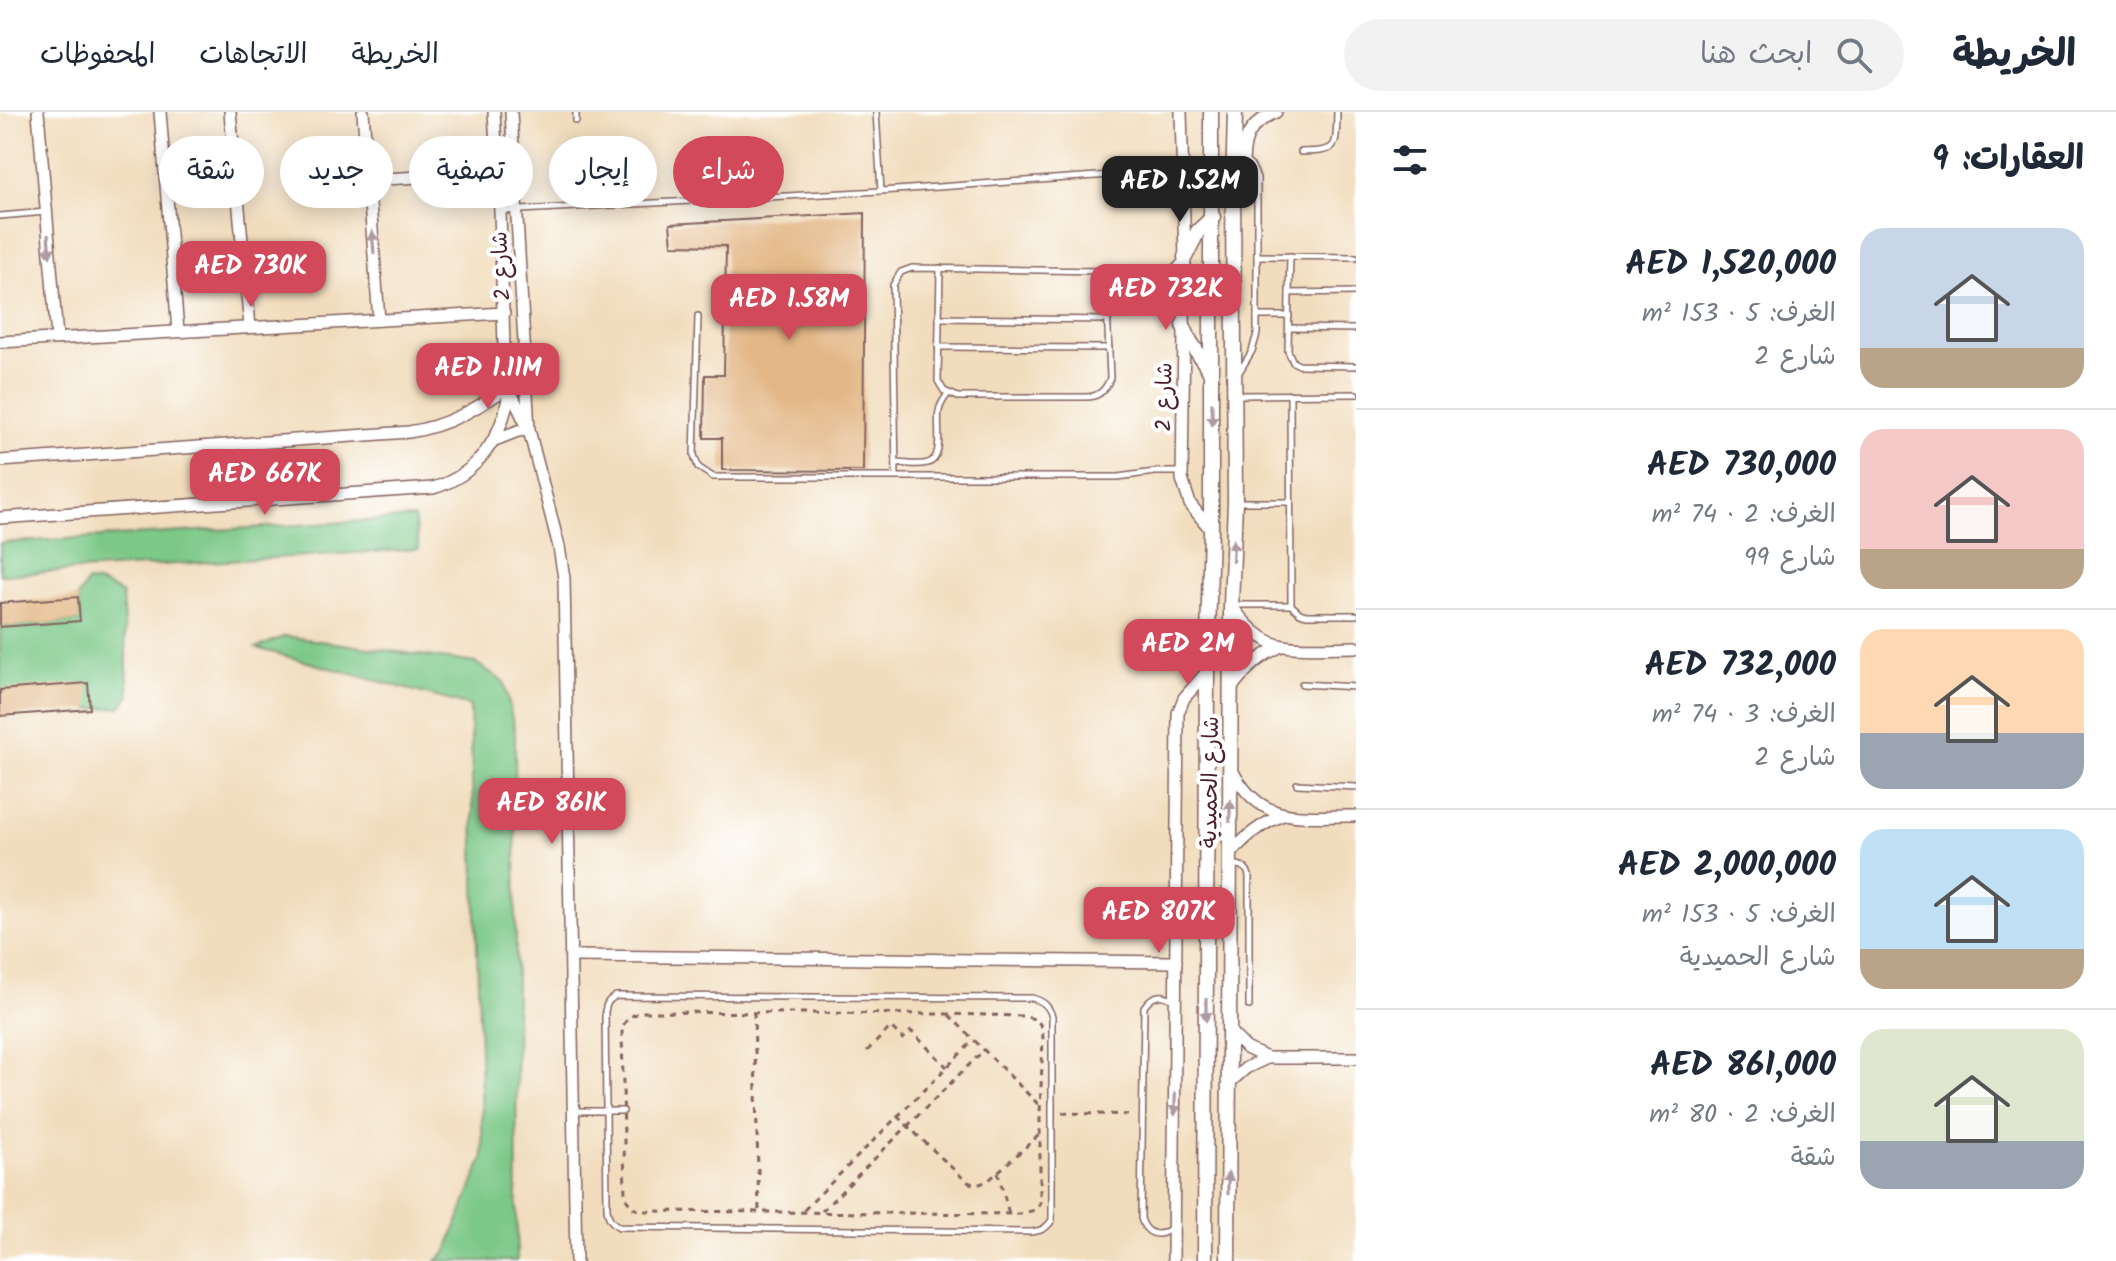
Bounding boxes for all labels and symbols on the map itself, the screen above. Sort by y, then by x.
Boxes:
pin: AED 1.52M [1088,156,1272,224]
one-way arrow [366,229,379,254]
street label: شارع 2 [483,230,522,301]
one-way arrow [43,233,56,258]
pin: AED 730K [168,241,334,309]
pin: AED 732K [1083,264,1249,332]
pin: AED 1.58M [697,274,881,342]
pin: AED 1.11M [396,343,580,411]
street label: شارع 2 [1147,362,1184,432]
one-way arrow [1206,402,1218,427]
pin: AED 667K [182,449,348,517]
one-way arrow [1227,538,1240,563]
pin: AED 2M [1123,619,1253,687]
street label: شارع الحميدية [1193,716,1230,848]
pin: AED 861K [469,778,635,846]
one-way arrow [1224,798,1237,823]
pin: AED 807K [1076,887,1242,955]
one-way arrow [1200,998,1212,1023]
one-way arrow [1168,1092,1181,1117]
one-way arrow [1222,1170,1235,1195]

